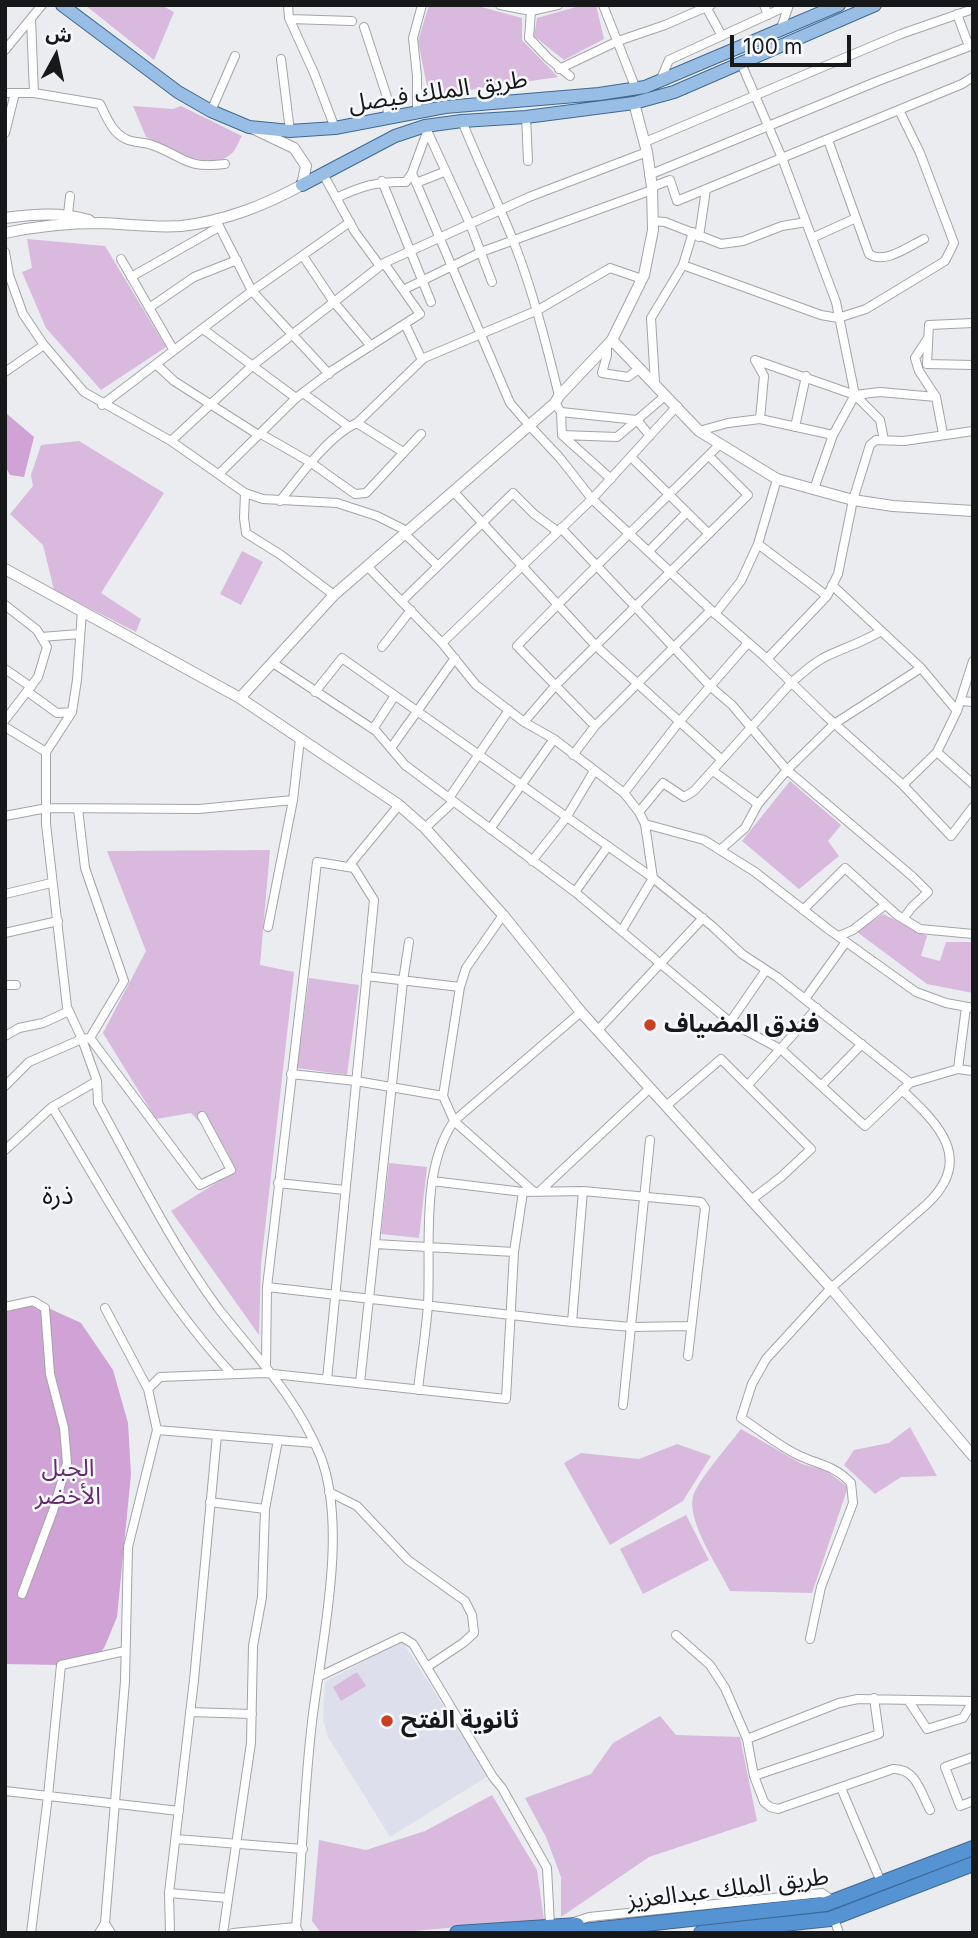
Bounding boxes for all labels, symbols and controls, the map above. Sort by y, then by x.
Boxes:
north arrow [21,21,91,91]
scale bar [733,21,854,65]
text: ش [45,22,73,48]
text: 100 m [743,34,802,59]
street label: طريق الملك فيصل [347,65,529,119]
place label: فندق المضياف [664,1011,819,1039]
marker: فندق المضياف [642,1017,658,1033]
district label: ذرة [42,1180,74,1212]
park label: الجبل الأخضر [35,1455,101,1511]
place label: ثانوية الفتح [401,1707,519,1735]
marker: ثانوية الفتح [379,1713,395,1729]
street label: طريق الملك عبدالعزيز [625,1862,831,1916]

